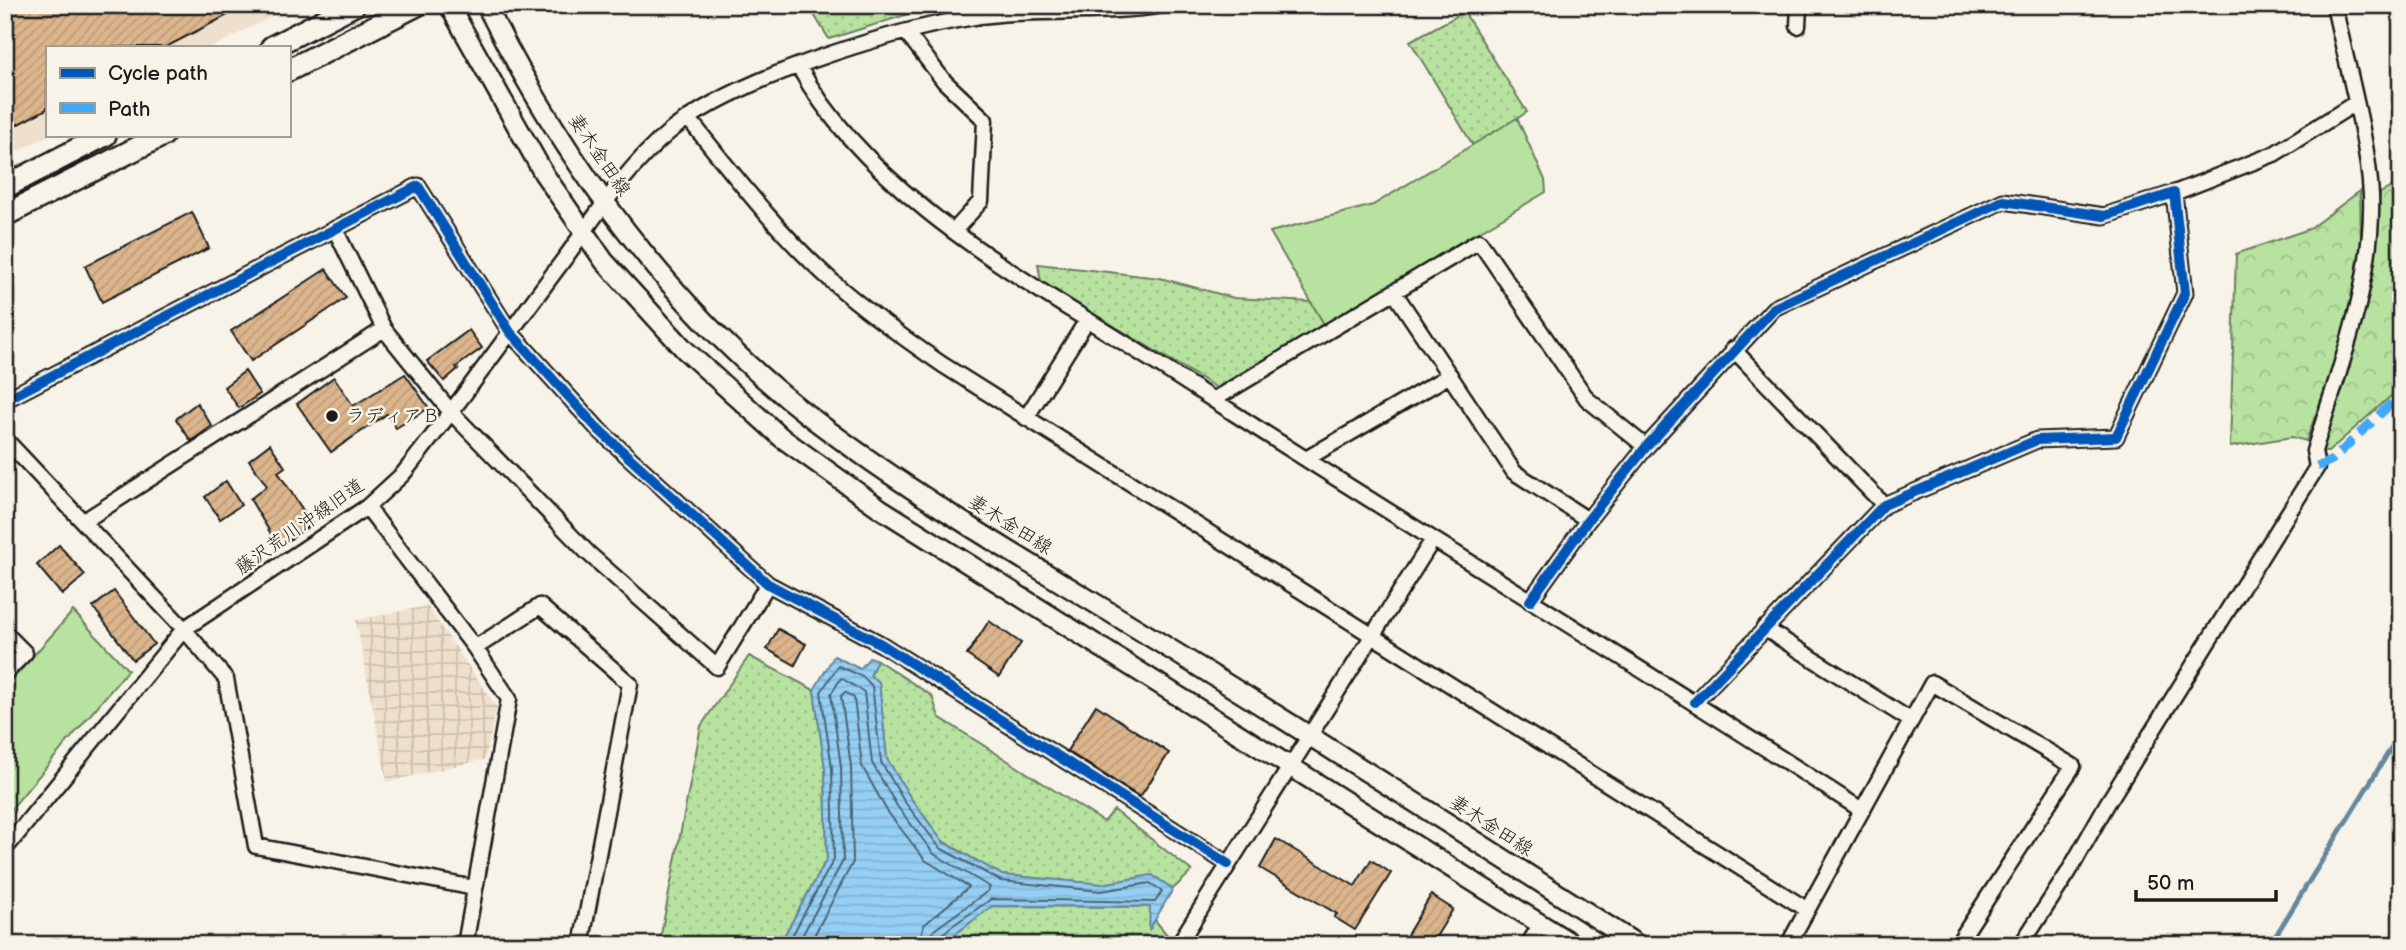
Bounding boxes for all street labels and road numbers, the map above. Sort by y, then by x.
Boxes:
street label: 妻木金田線 [563,109,635,201]
street label: 藤沢荒川沖線旧道 [231,474,369,580]
street label: 妻木金田線 [964,490,1056,560]
street label: 妻木金田線 [1445,790,1537,862]

